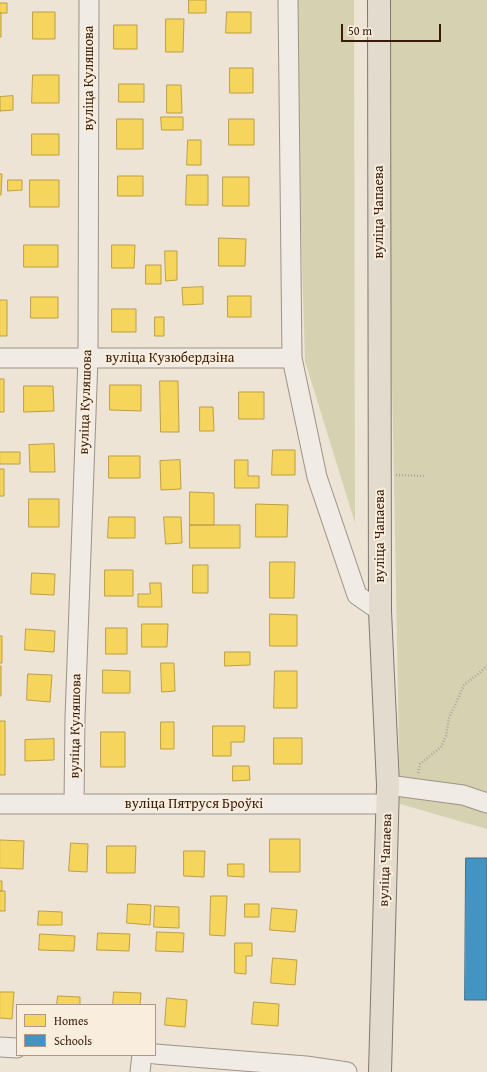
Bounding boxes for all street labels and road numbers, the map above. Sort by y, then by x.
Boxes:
street label: вуліца Куляшова [81,25,97,131]
street label: вуліца Чапаева [371,165,387,259]
street label: вуліца Куляшова [76,349,96,455]
street label: вуліца Кузюбердзіна [106,350,234,366]
street label: вуліца Чапаева [372,489,388,583]
street label: вуліца Куляшова [67,673,85,779]
street label: вуліца Пятруся Броўкі [125,796,263,812]
street label: вуліца Чапаева [376,813,396,907]

